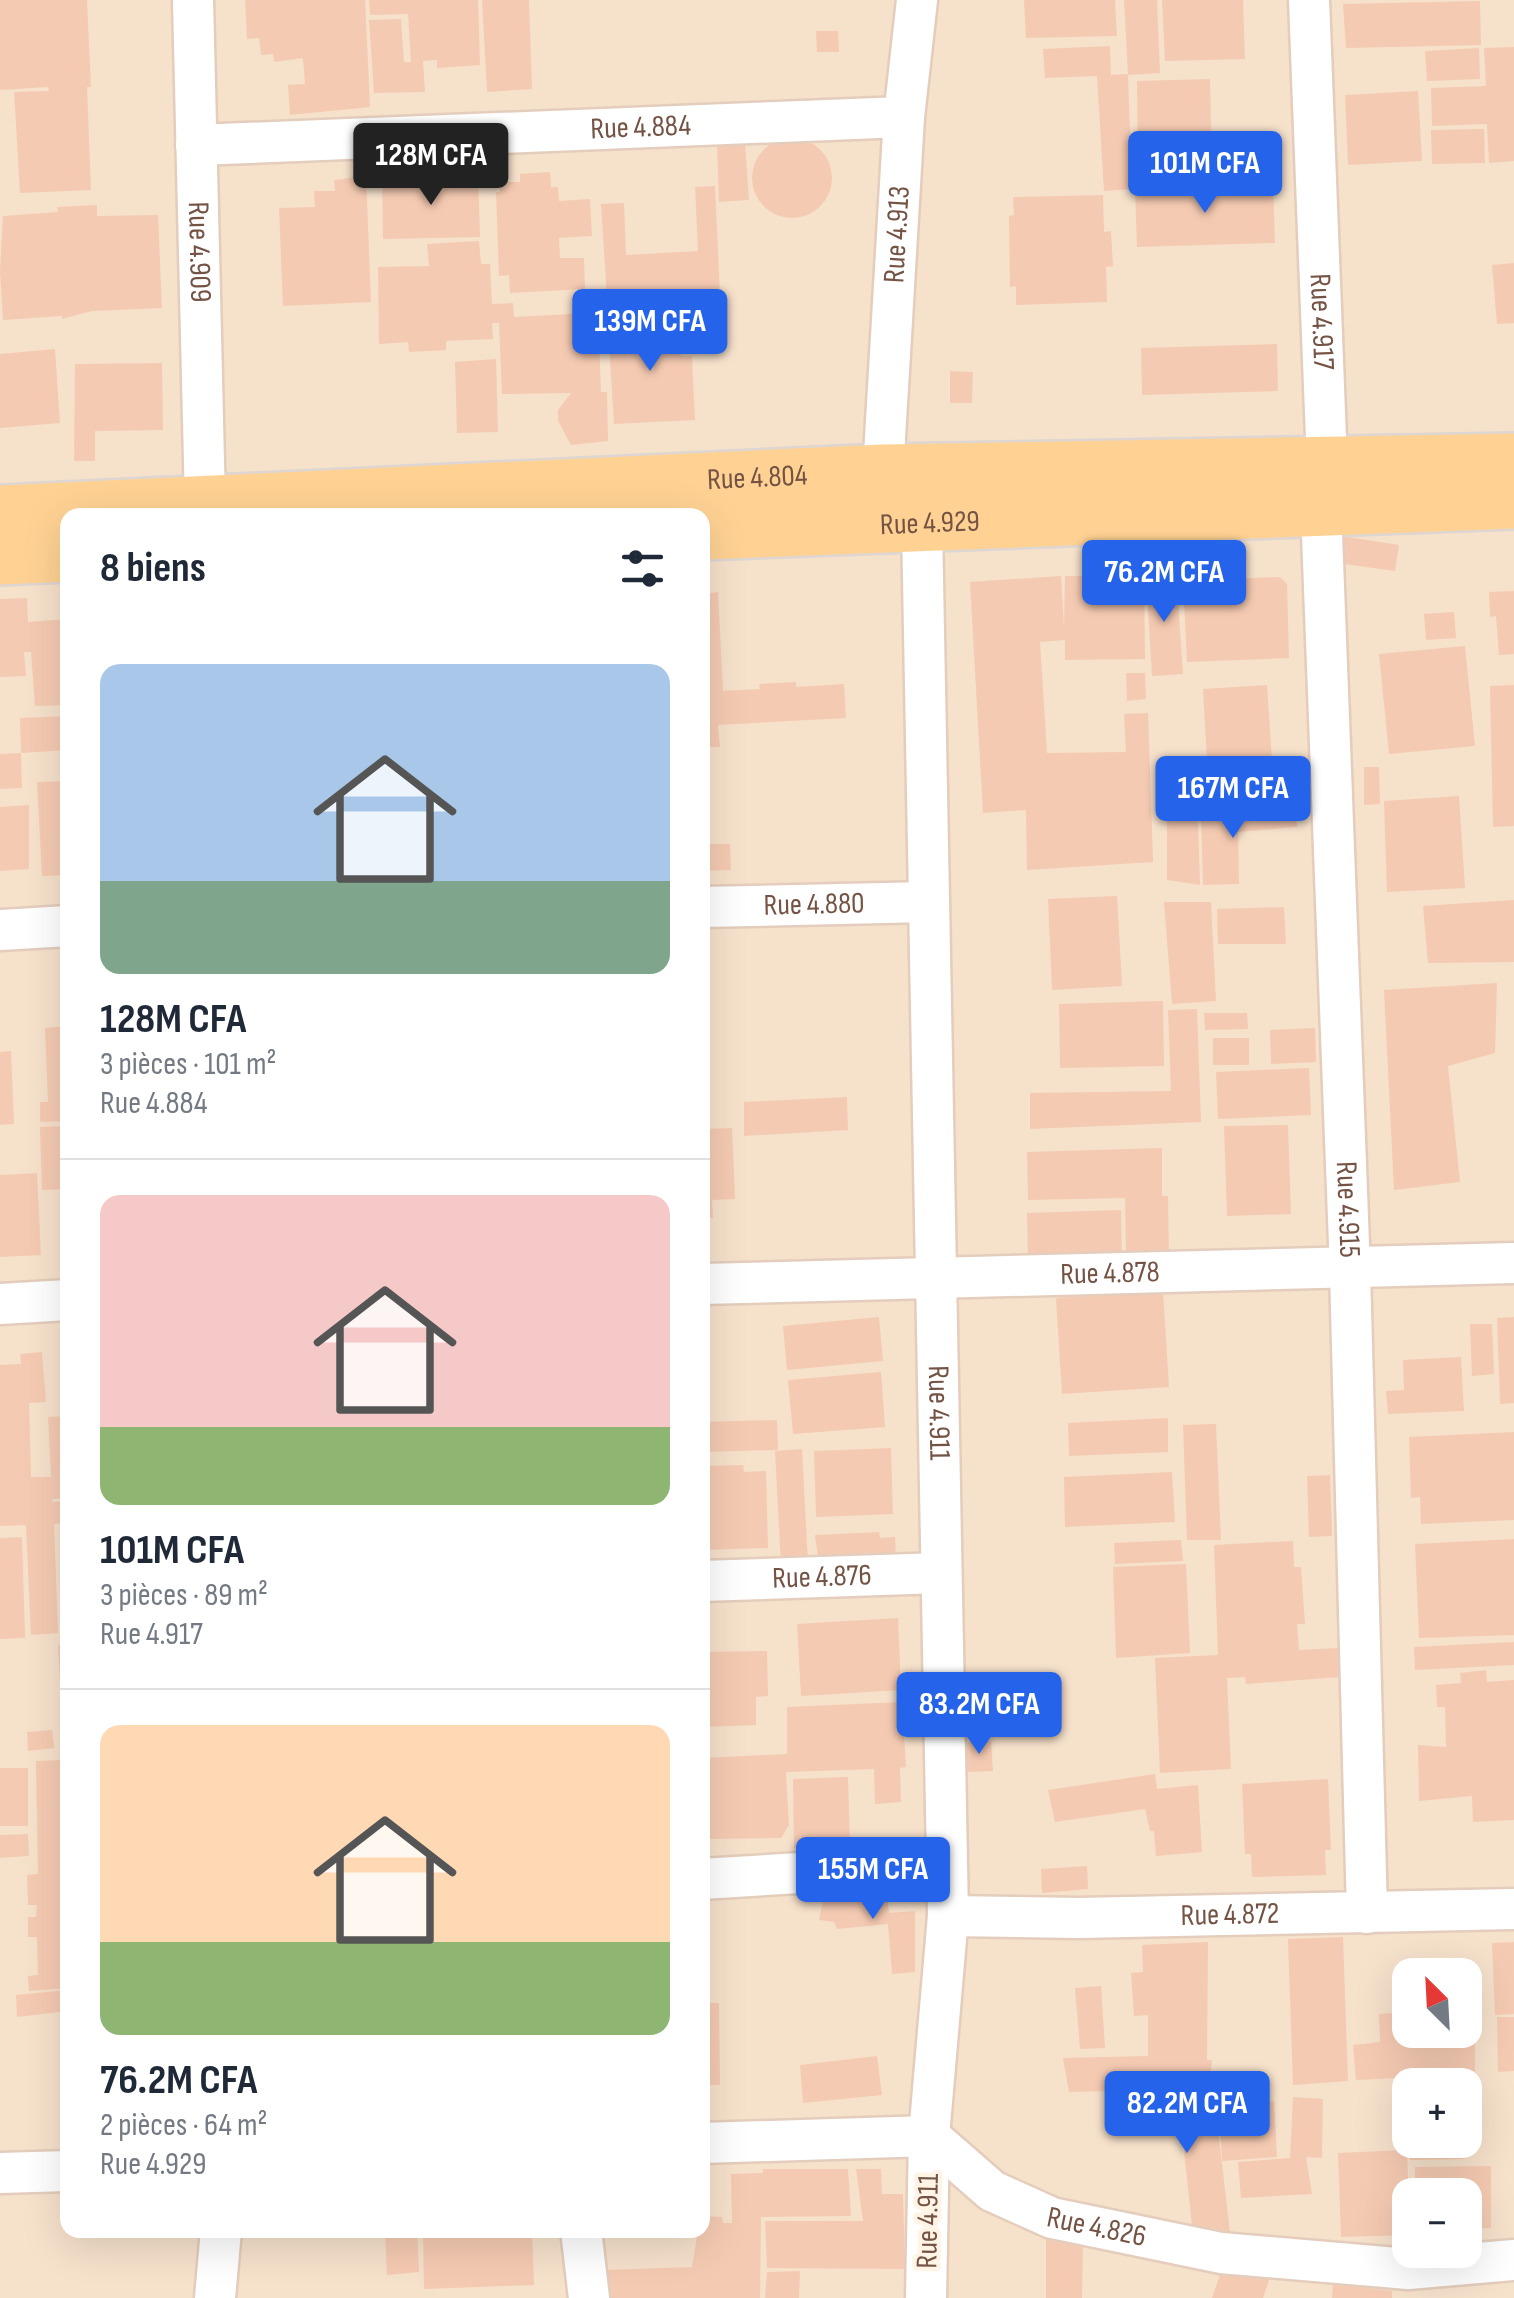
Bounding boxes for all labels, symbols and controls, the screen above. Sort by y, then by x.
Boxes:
street label: Rue 4.884 [590,107,692,147]
pin: 128M CFA [328,123,534,208]
pin: 101M CFA [1102,131,1308,216]
text: 128M CFA [375,136,487,175]
text: 101M CFA [1150,144,1260,183]
street label: Rue 4.913 [876,185,918,284]
street label: Rue 4.909 [180,201,218,303]
street label: Rue 4.917 [1302,273,1341,371]
pin: 139M CFA [547,289,753,374]
text: 139M CFA [594,302,706,341]
street label: Rue 4.804 [706,458,808,498]
street label: Rue 4.929 [879,503,980,543]
pin: 76.2M CFA [1050,540,1278,625]
icon: filters [615,541,670,596]
text: 8 biens [100,543,206,594]
text: 76.2M CFA [1104,553,1224,592]
icon: home [295,729,475,909]
pin: 167M CFA [1130,756,1336,841]
text: 167M CFA [1178,769,1288,808]
street label: Rue 4.880 [763,885,865,924]
text: 128M CFA [100,994,246,1045]
text: 3 pièces · 101 m² [100,1045,276,1084]
text: Rue 4.884 [100,1084,207,1123]
street label: Rue 4.915 [1328,1161,1368,1258]
street label: Rue 4.878 [1060,1254,1160,1293]
icon: home [295,1260,475,1440]
street label: Rue 4.911 [920,1365,957,1461]
text: 101M CFA [100,1525,244,1576]
street label: Rue 4.876 [772,1557,872,1597]
text: 3 pièces · 89 m² [100,1576,268,1615]
text: Rue 4.917 [100,1615,203,1654]
pin: 83.2M CFA [865,1672,1093,1757]
text: 83.2M CFA [919,1685,1039,1724]
icon: home [295,1790,475,1970]
pin: 155M CFA [770,1837,976,1922]
text: 155M CFA [818,1850,928,1889]
street label: Rue 4.872 [1180,1896,1280,1934]
north arrow [1392,1958,1482,2048]
map controls [1392,1958,1482,2268]
text: 76.2M CFA [100,2055,257,2106]
button: + [1392,2068,1482,2158]
pin: 82.2M CFA [1073,2071,1301,2156]
text: 82.2M CFA [1127,2084,1247,2123]
text: 2 pièces · 64 m² [100,2106,267,2145]
text: Rue 4.929 [100,2145,206,2184]
street label: Rue 4.911 [909,2173,947,2269]
button: − [1392,2178,1482,2268]
street label: Rue 4.826 [1044,2199,1149,2255]

